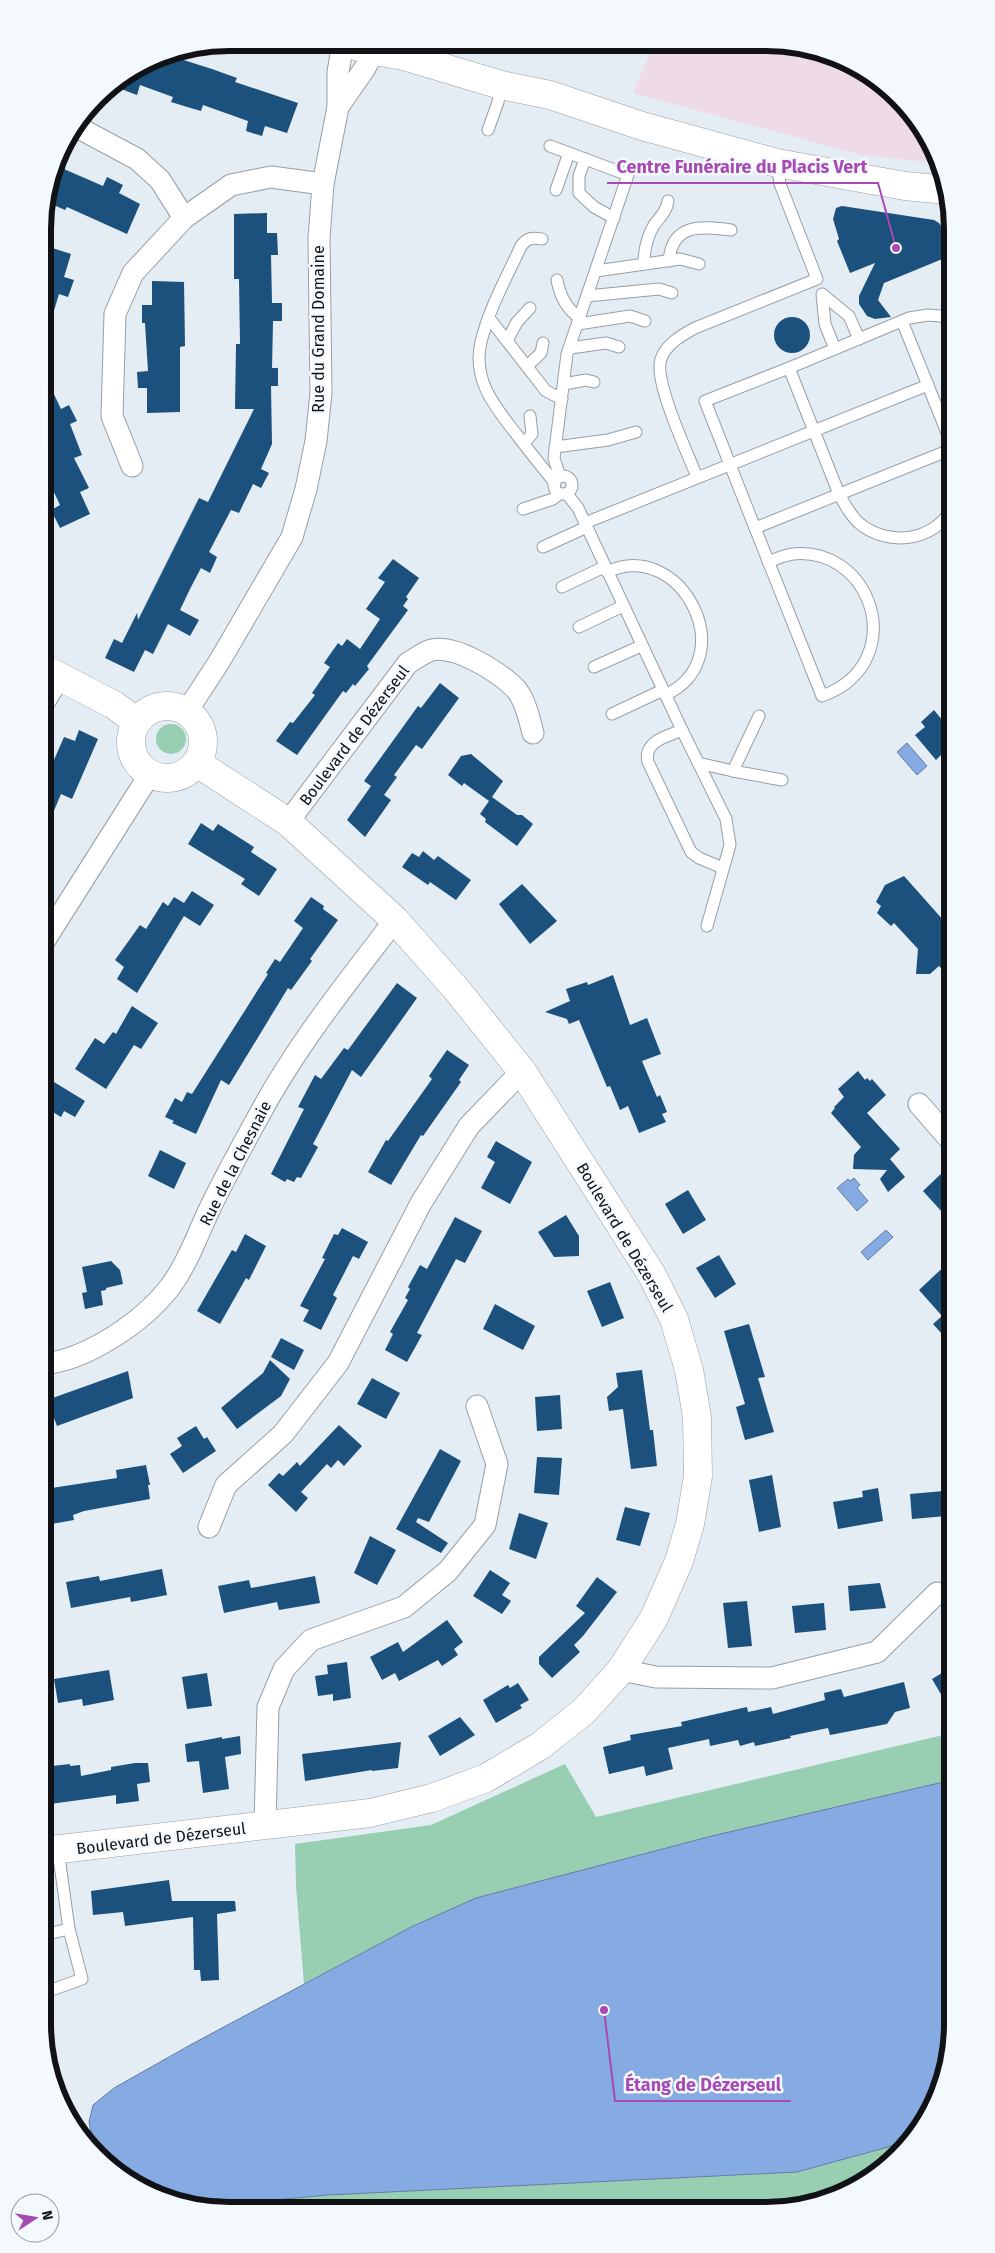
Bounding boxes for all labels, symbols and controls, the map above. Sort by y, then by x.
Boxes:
callout: Centre Funéraire du Placis Vert [607,150,878,183]
text: Centre Funéraire du Placis Vert [617,156,869,178]
street label: Rue du Grand Domaine [309,245,328,413]
street label: Boulevard de Dézerseul [295,661,414,809]
street label: Rue de la Chesnaie [196,1098,275,1229]
street label: Boulevard de Dézerseul [572,1159,677,1316]
street label: Boulevard de Dézerseul [75,1819,247,1858]
callout: Étang de Dézerseul [615,2068,791,2101]
text: Étang de Dézerseul [625,2073,782,2096]
north arrow [10,2193,60,2243]
text: N [38,2209,57,2222]

